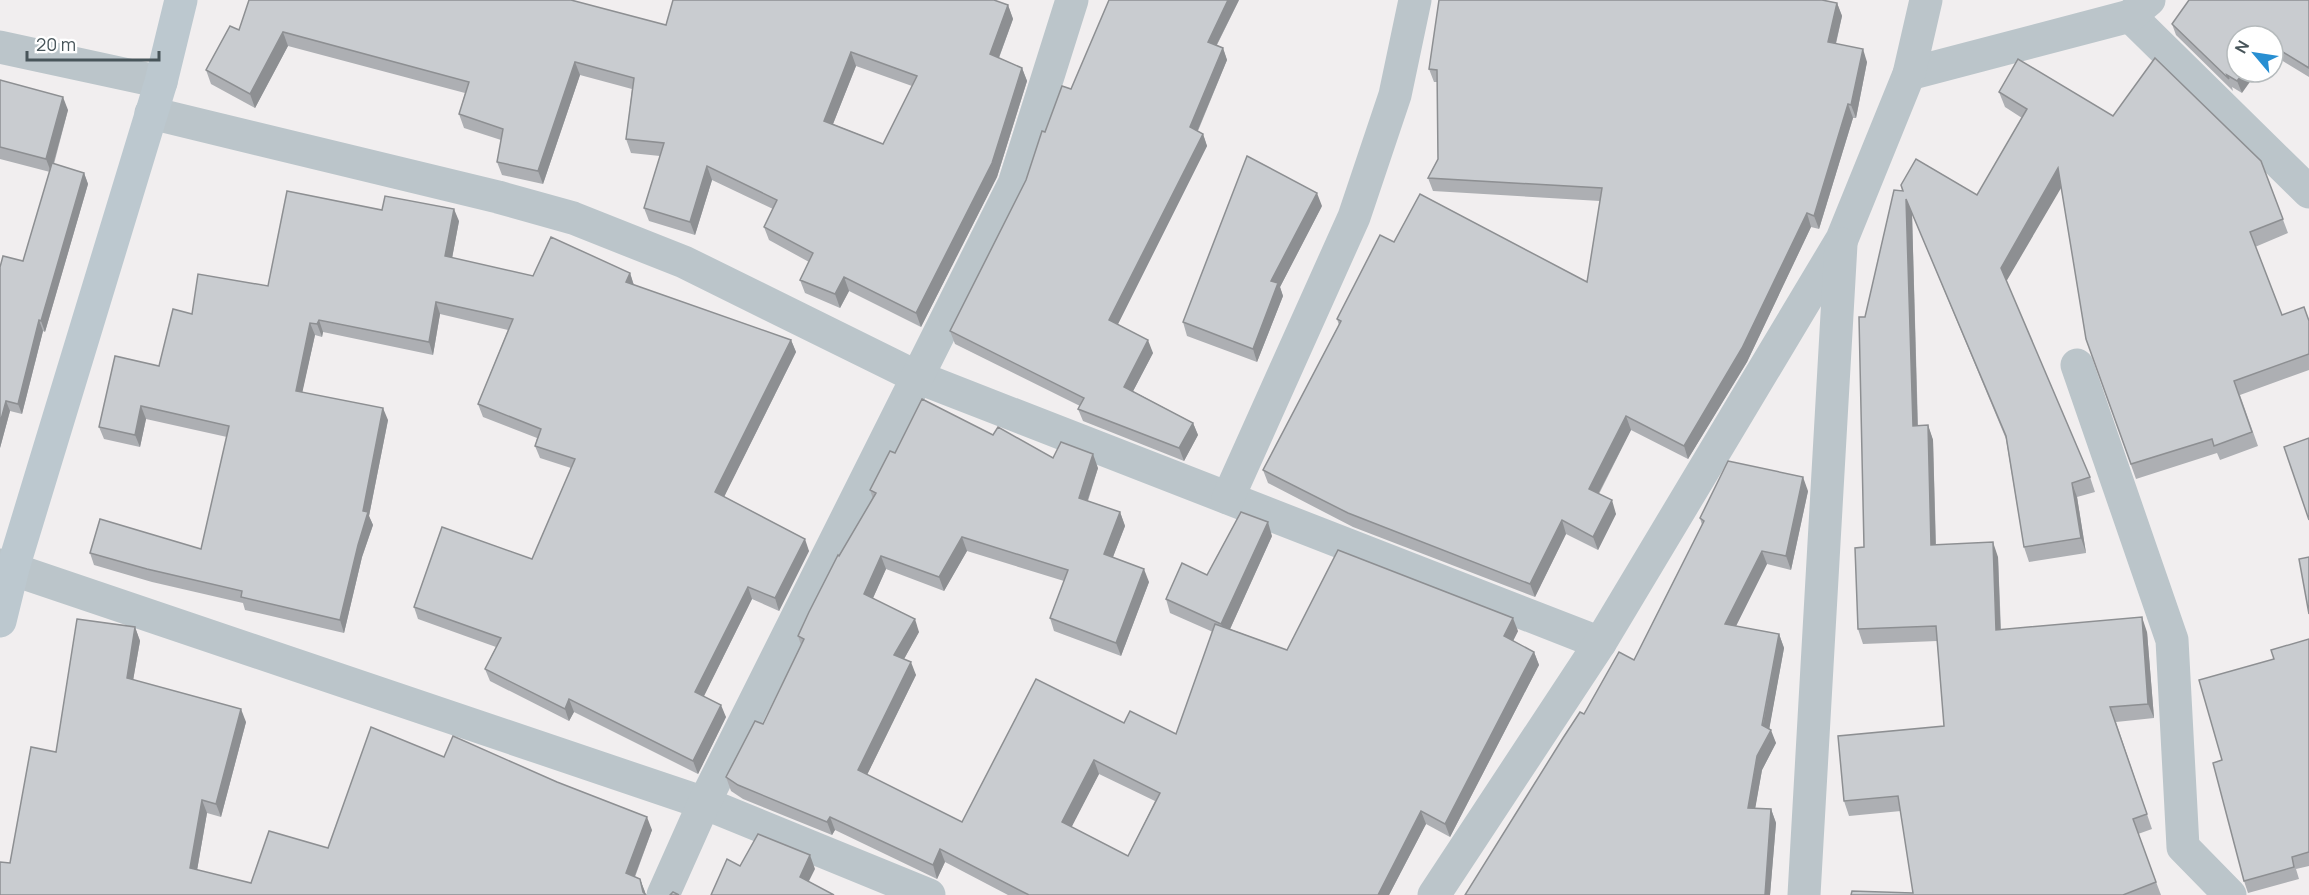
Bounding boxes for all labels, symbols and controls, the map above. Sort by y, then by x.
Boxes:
scale bar [27,24,159,62]
north arrow [2225,24,2285,84]
text: 20 m [36,32,76,56]
text: N [2229,36,2254,57]

